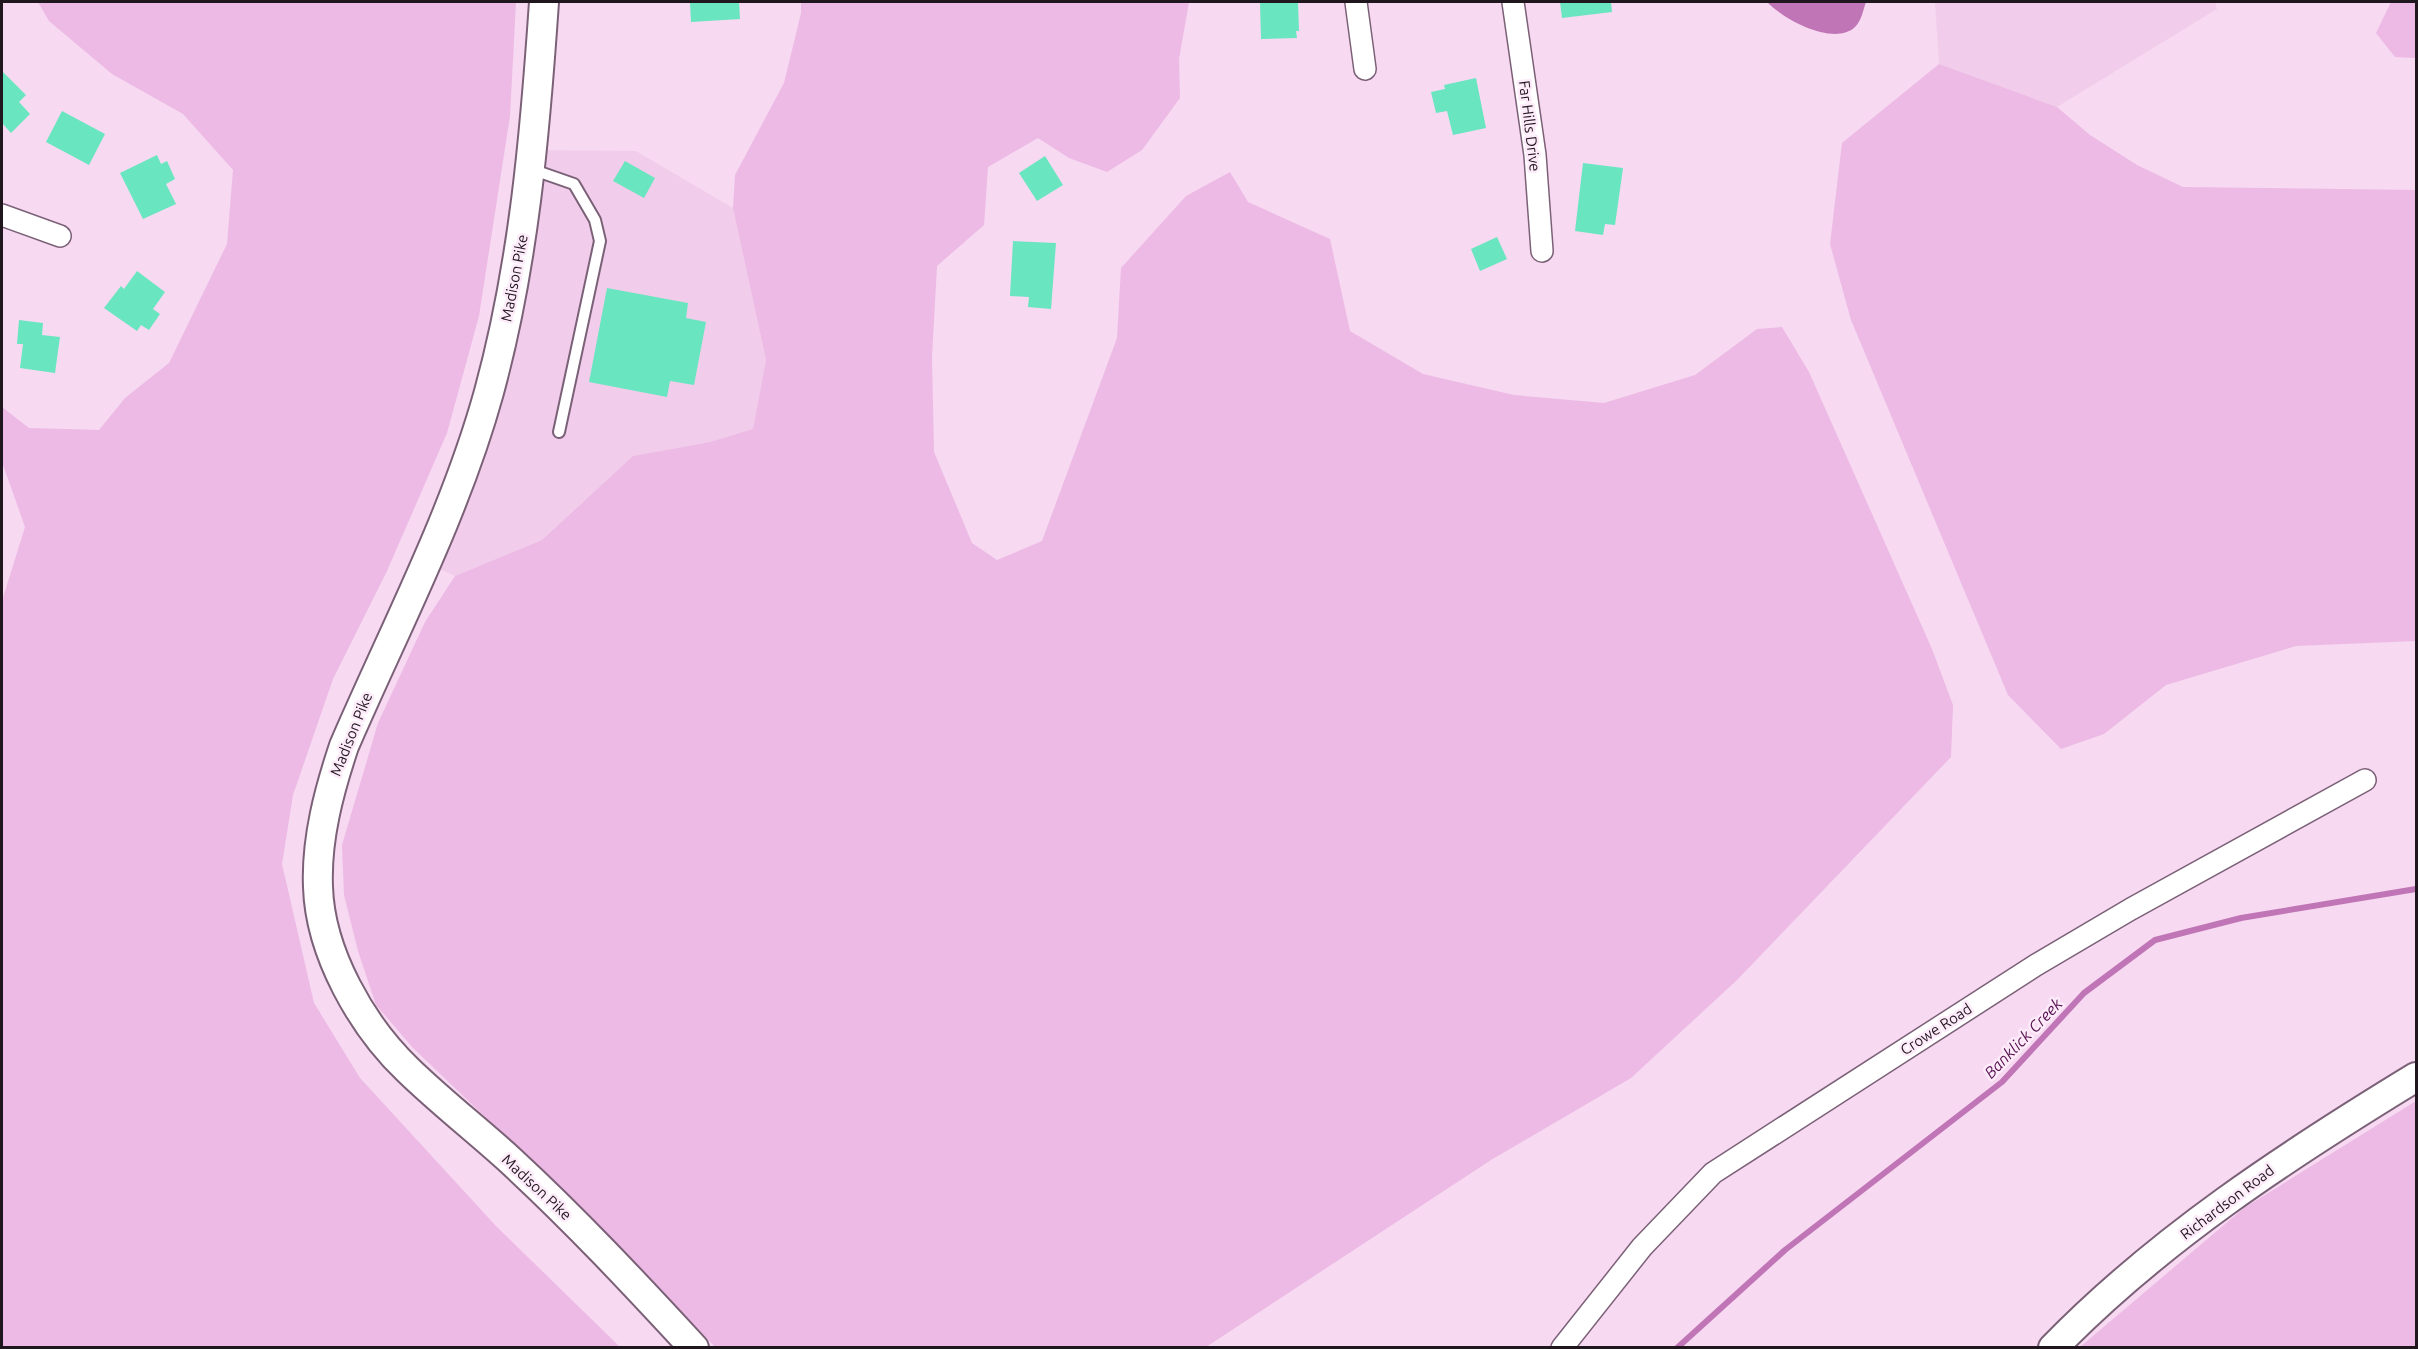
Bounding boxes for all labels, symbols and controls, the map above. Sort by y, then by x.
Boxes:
street label: Far Hills Drive [1516,80,1544,172]
street label: Madison Pike [497,233,531,323]
street label: Madison Pike [327,690,375,778]
water label: Banklick Creek [1980,994,2066,1082]
street label: Crowe Road [1897,1000,1975,1058]
street label: Madison Pike [499,1151,575,1223]
street label: Richardson Road [2177,1161,2277,1243]

